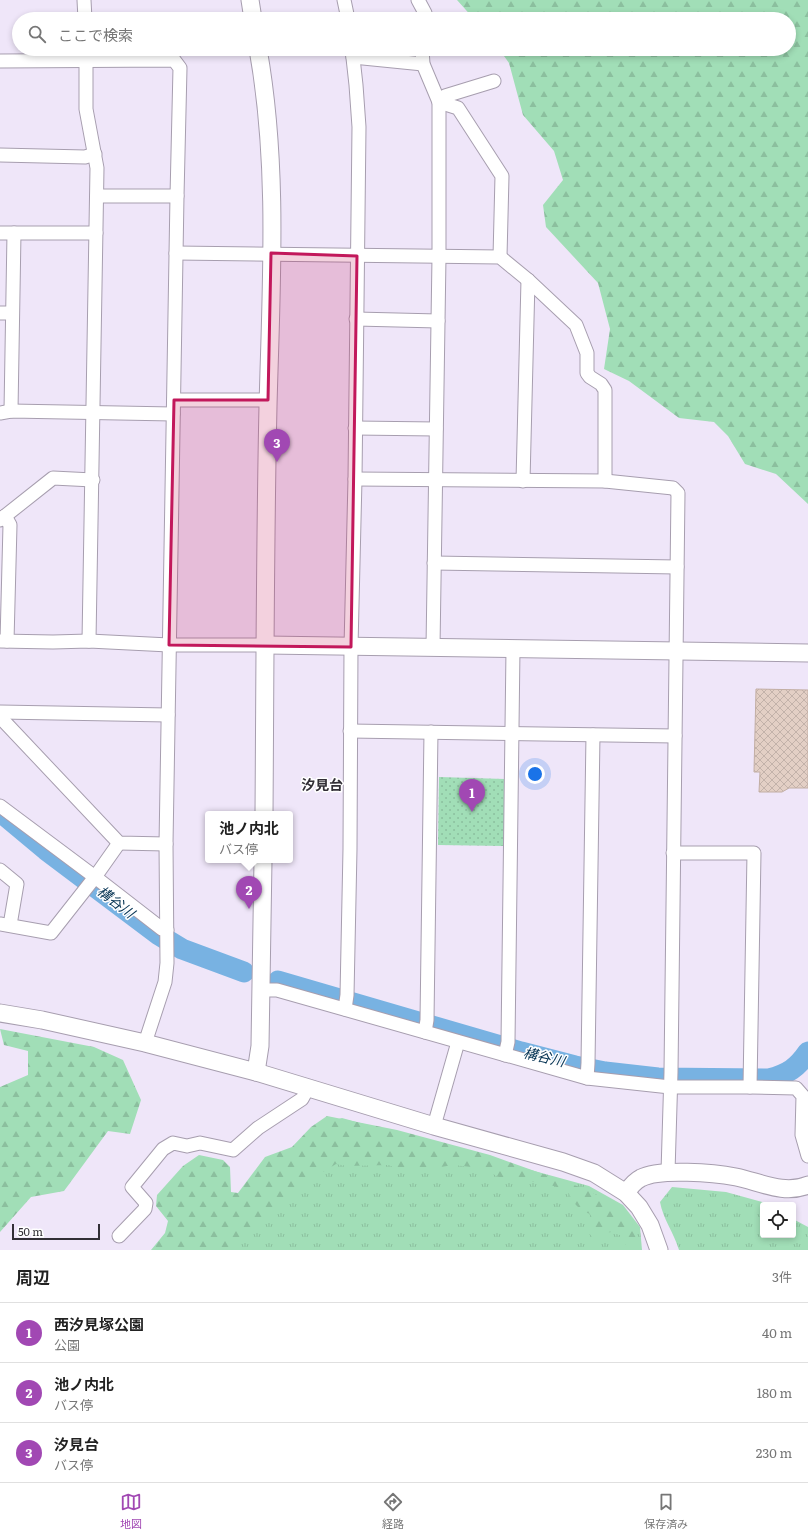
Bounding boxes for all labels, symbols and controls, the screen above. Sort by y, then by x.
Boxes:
search box [12,12,796,56]
icon: search [26,23,48,45]
text: ここで検索 [58,23,133,46]
pin: 3 [264,429,290,462]
your location [525,764,545,784]
district label: 汐見台 [301,774,343,794]
pin: 1 [459,779,485,812]
popup [205,811,293,863]
text: 池ノ内北 [219,816,279,839]
text: バス停 [219,839,258,858]
pin: 2 [236,876,262,909]
water label: 構谷川 [94,880,141,923]
water label: 構谷川 [522,1042,569,1071]
map controls [760,1202,796,1238]
button: locate [760,1202,796,1238]
scale bar [12,1222,100,1241]
text: 50 m [18,1223,43,1239]
text: 周辺 [16,1264,50,1289]
text: 3件 [772,1267,792,1286]
text: 西汐見塚公園 [54,1312,144,1335]
text: 1 [26,1323,32,1342]
text: 40 m [762,1323,792,1342]
text: 公園 [54,1335,80,1354]
text: 池ノ内北 [54,1372,114,1395]
text: 2 [26,1383,32,1402]
text: 180 m [757,1383,792,1402]
text: バス停 [54,1395,93,1414]
text: 汐見台 [54,1432,99,1455]
text: 3 [25,1443,33,1462]
text: 230 m [756,1443,792,1462]
text: バス停 [54,1455,93,1474]
tab: 地図 [120,1491,142,1531]
tab: 経路 [382,1491,404,1531]
tab: 保存済み [644,1491,688,1531]

